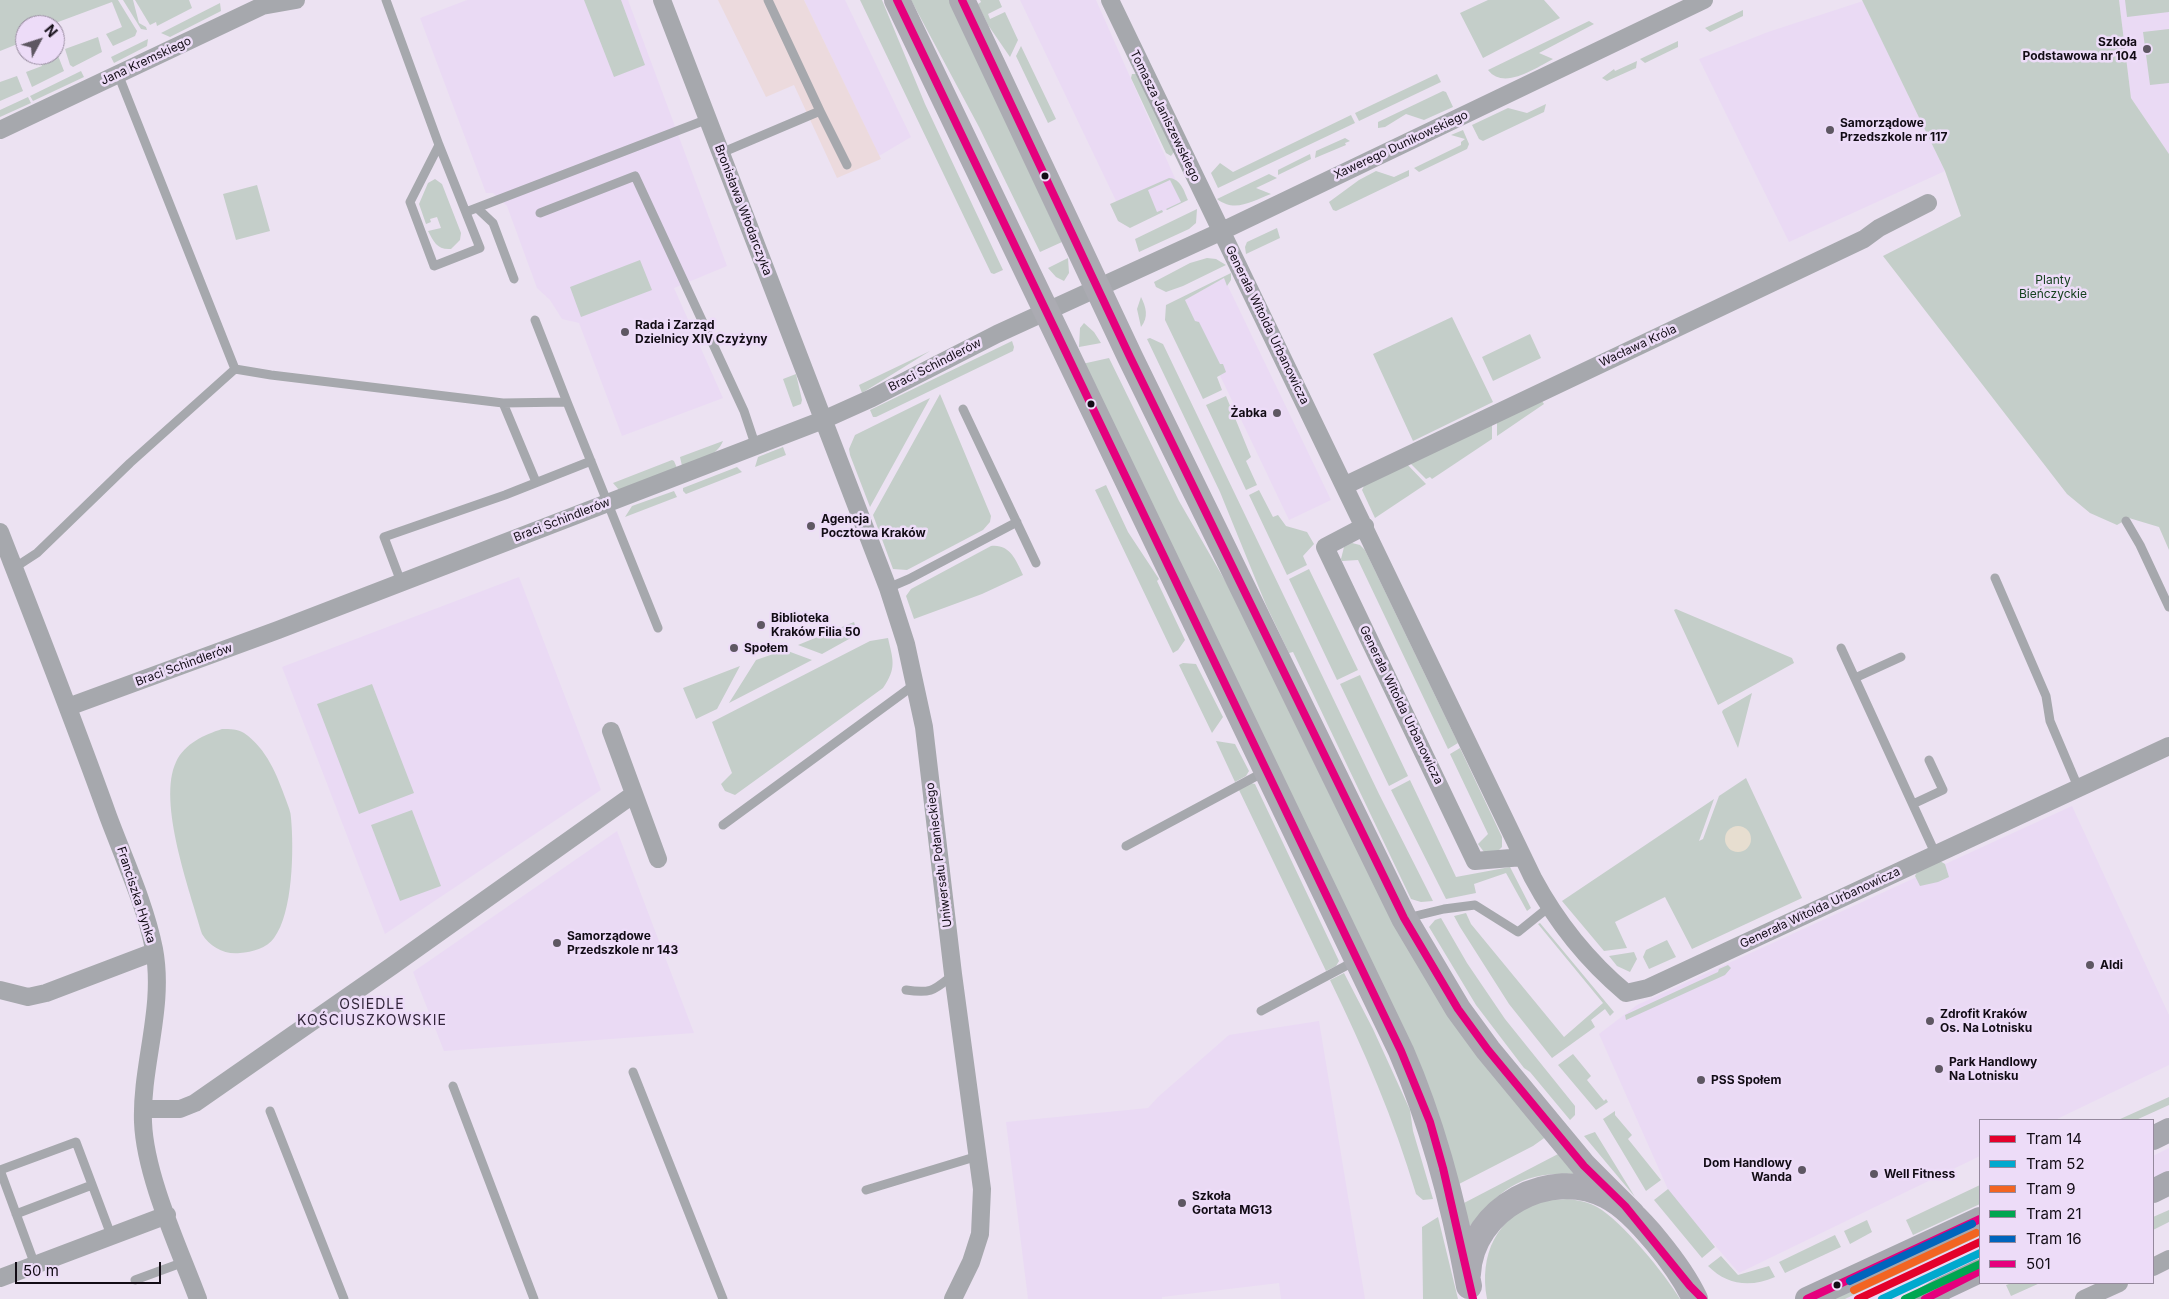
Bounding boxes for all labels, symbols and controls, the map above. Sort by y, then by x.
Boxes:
north arrow [15,15,65,65]
text: N [41,21,61,40]
street label: Jana Kremskiego [99,34,193,88]
place label: Szkoła Podstawowa nr 104 [2022,35,2137,63]
marker: Szkoła Podstawowa nr 104 [2141,43,2153,55]
street label: Tomasza Janiszewskiego [1127,48,1203,184]
street label: Xawerego Dunikowskiego [1332,108,1470,182]
place label: Samorządowe Przedszkole nr 117 [1840,116,1947,144]
marker: Samorządowe Przedszkole nr 117 [1824,124,1836,136]
street label: Bronisława Włodarczyka [711,143,775,277]
unlabelled marker [1040,171,1050,181]
street label: Generała Witolda Urbanowicza [1222,243,1312,407]
park label: Planty Bieńczyckie [2019,273,2087,301]
place label: Rada i Zarząd Dzielnicy XIV Czyżyny [635,318,767,346]
street label: Wacława Króla [1597,322,1679,370]
marker: Rada i Zarząd Dzielnicy XIV Czyżyny [619,326,631,338]
street label: Braci Schindlerów [886,335,984,395]
unlabelled marker [1086,399,1096,409]
place label: Żabka [1231,406,1267,420]
marker: Żabka [1271,407,1283,419]
street label: Braci Schindlerów [512,495,612,545]
place label: Agencja Pocztowa Kraków [821,512,926,540]
marker: Agencja Pocztowa Kraków [805,520,817,532]
place label: Biblioteka Kraków Filia 50 [771,611,861,639]
marker: Biblioteka Kraków Filia 50 [755,619,767,631]
street label: Generała Witolda Urbanowicza [1356,623,1446,787]
street label: Braci Schindlerów [133,641,235,689]
place label: Społem [744,641,788,655]
marker: Społem [728,642,740,654]
street label: Uniwersału Połanieckiego [923,782,955,928]
street label: Franciszka Hynka [114,845,158,945]
street label: Generała Witolda Urbanowicza [1738,864,1902,952]
place label: Samorządowe Przedszkole nr 143 [567,929,678,957]
marker: Samorządowe Przedszkole nr 143 [551,937,563,949]
place label: Aldi [2100,958,2123,972]
marker: Aldi [2084,959,2096,971]
district label: OSIEDLE KOŚCIUSZKOWSKIE [295,997,449,1030]
place label: Zdrofit Kraków Os. Na Lotnisku [1940,1007,2032,1035]
marker: Zdrofit Kraków Os. Na Lotnisku [1924,1015,1936,1027]
place label: Park Handlowy Na Lotnisku [1949,1055,2037,1083]
marker: Park Handlowy Na Lotnisku [1933,1063,1945,1075]
place label: PSS Społem [1711,1073,1781,1087]
marker: PSS Społem [1695,1074,1707,1086]
legend [1979,1119,2154,1284]
text: Tram 14 [2026,1129,2082,1148]
text: Tram 52 [2026,1154,2085,1173]
place label: Dom Handlowy Wanda [1703,1156,1792,1184]
marker: Dom Handlowy Wanda [1796,1164,1808,1176]
place label: Well Fitness [1884,1167,1955,1181]
marker: Well Fitness [1868,1168,1880,1180]
text: Tram 9 [2026,1179,2076,1198]
place label: Szkoła Gortata MG13 [1192,1189,1272,1217]
marker: Szkoła Gortata MG13 [1176,1197,1188,1209]
text: Tram 21 [2026,1204,2082,1223]
text: Tram 16 [2026,1229,2082,1248]
scale bar [18,1252,164,1284]
text: 501 [2026,1254,2051,1273]
text: 50 m [23,1261,59,1280]
unlabelled marker [1832,1280,1842,1290]

